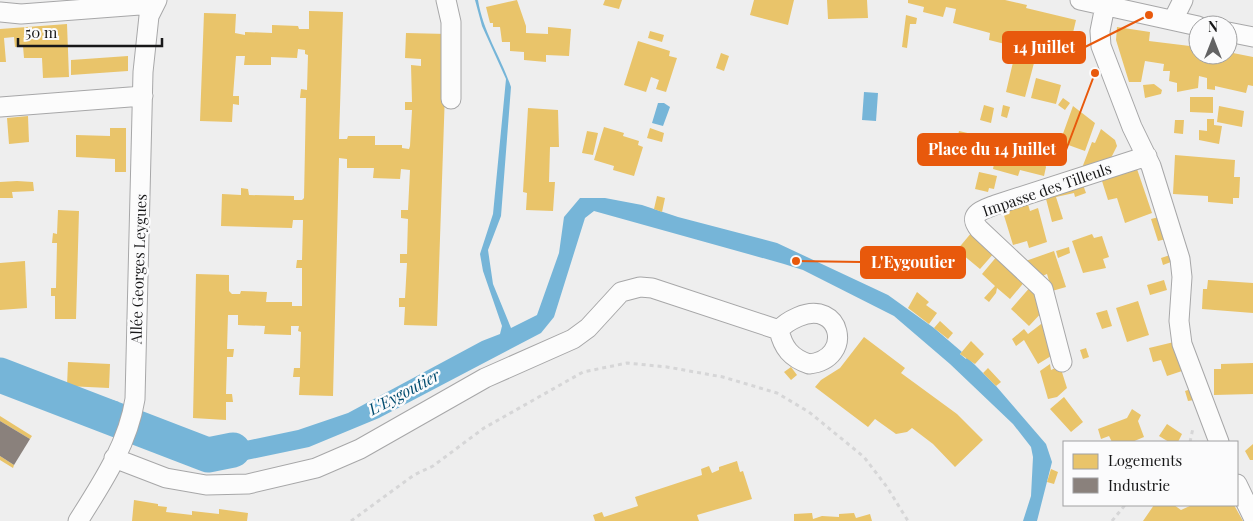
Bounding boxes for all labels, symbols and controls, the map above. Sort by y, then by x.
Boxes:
scale bar [18,15,161,47]
north arrow [1188,15,1238,65]
text: N [1208,17,1218,36]
text: 50 m [25,22,58,42]
callout: 14 Juillet [1003,32,1085,63]
text: 14 Juillet [1013,36,1075,57]
callout: Place du 14 Juillet [918,134,1066,165]
text: Place du 14 Juillet [928,138,1056,159]
street label: Impasse des Tilleuls [980,158,1114,221]
street label: Allée Georges Leygues [125,194,151,345]
callout: L'Eygoutier [861,247,965,278]
text: L'Eygoutier [871,251,956,272]
water label: L'Eygoutier [364,364,444,420]
legend [1063,441,1238,506]
text: Logements [1108,450,1182,470]
text: Industrie [1108,475,1170,495]

